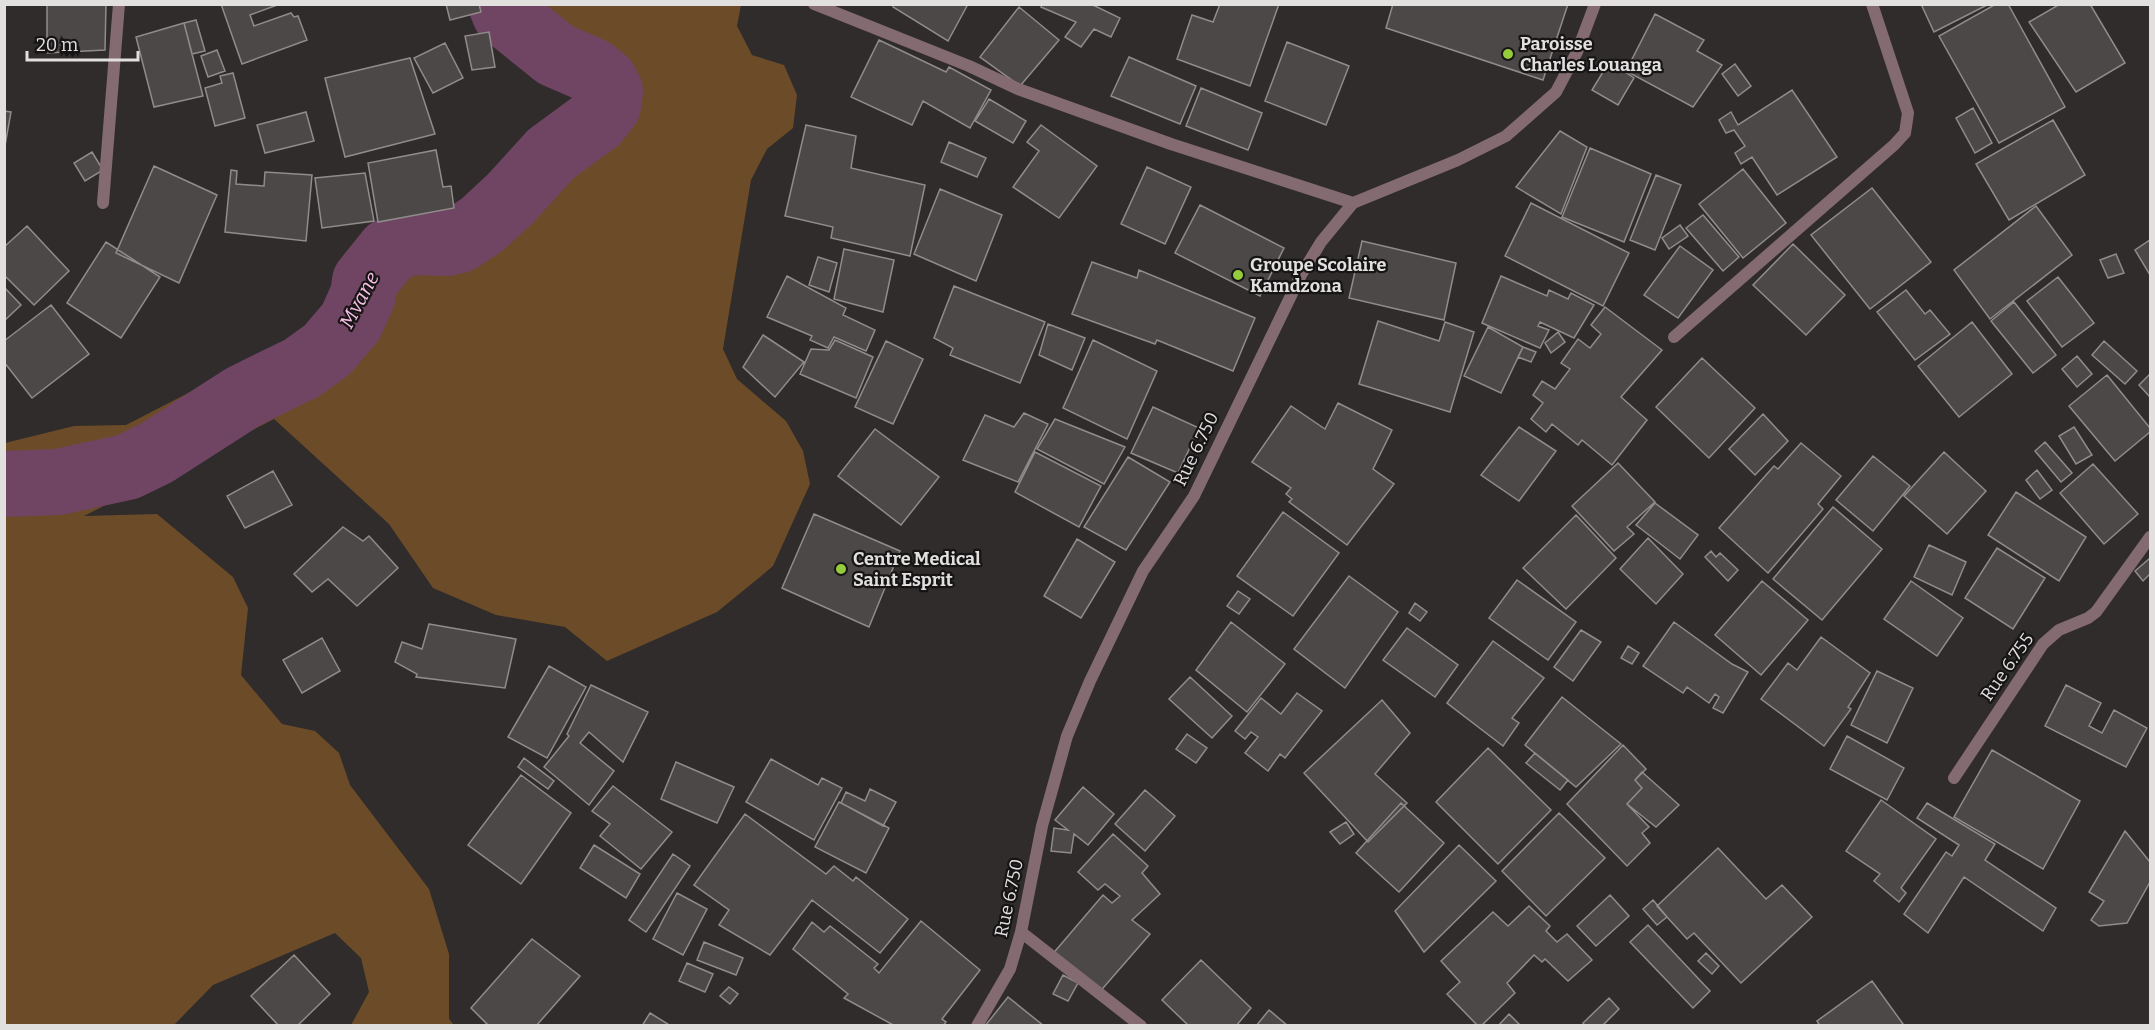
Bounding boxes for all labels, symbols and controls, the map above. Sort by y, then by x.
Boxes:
scale bar [27,24,138,62]
place label: Paroisse Charles Louanga [1520,33,1662,76]
text: 20 m [36,34,78,56]
marker: Paroisse Charles Louanga [1501,47,1515,61]
place label: Groupe Scolaire Kamdzona [1250,254,1386,297]
water label: Mvane [334,268,384,332]
marker: Groupe Scolaire Kamdzona [1231,268,1245,282]
street label: Rue 6.750 [1169,408,1223,490]
place label: Centre Medical Saint Esprit [853,548,981,591]
marker: Centre Medical Saint Esprit [834,562,848,576]
street label: Rue 6.755 [1976,629,2038,705]
street label: Rue 6.750 [990,857,1028,939]

